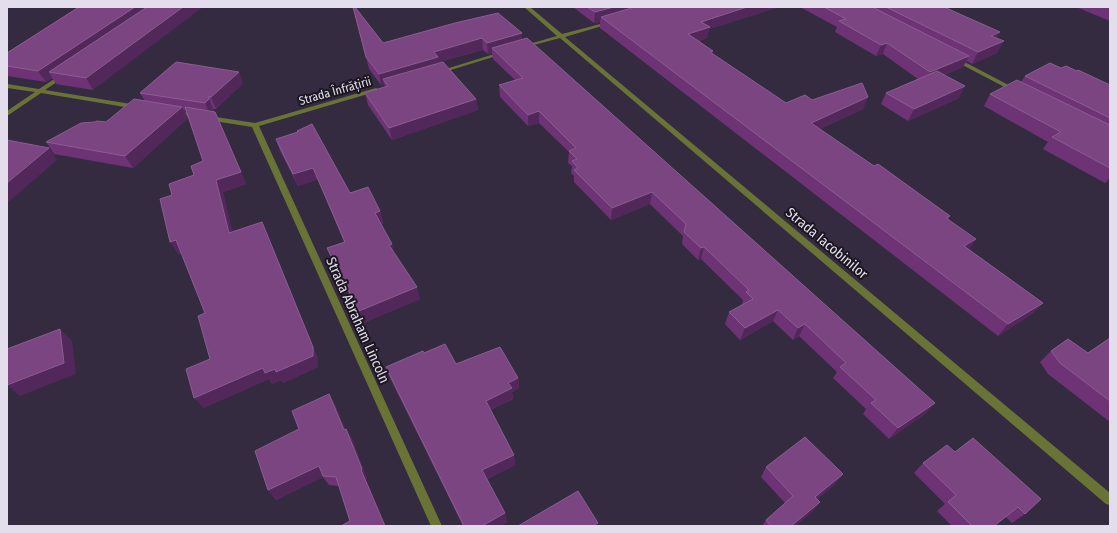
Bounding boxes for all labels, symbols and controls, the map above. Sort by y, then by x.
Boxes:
street label: Strada Înfrățirii [297,73,373,109]
street label: Strada Iacobinilor [782,204,871,283]
street label: Strada Abraham Lincoln [322,255,393,386]

